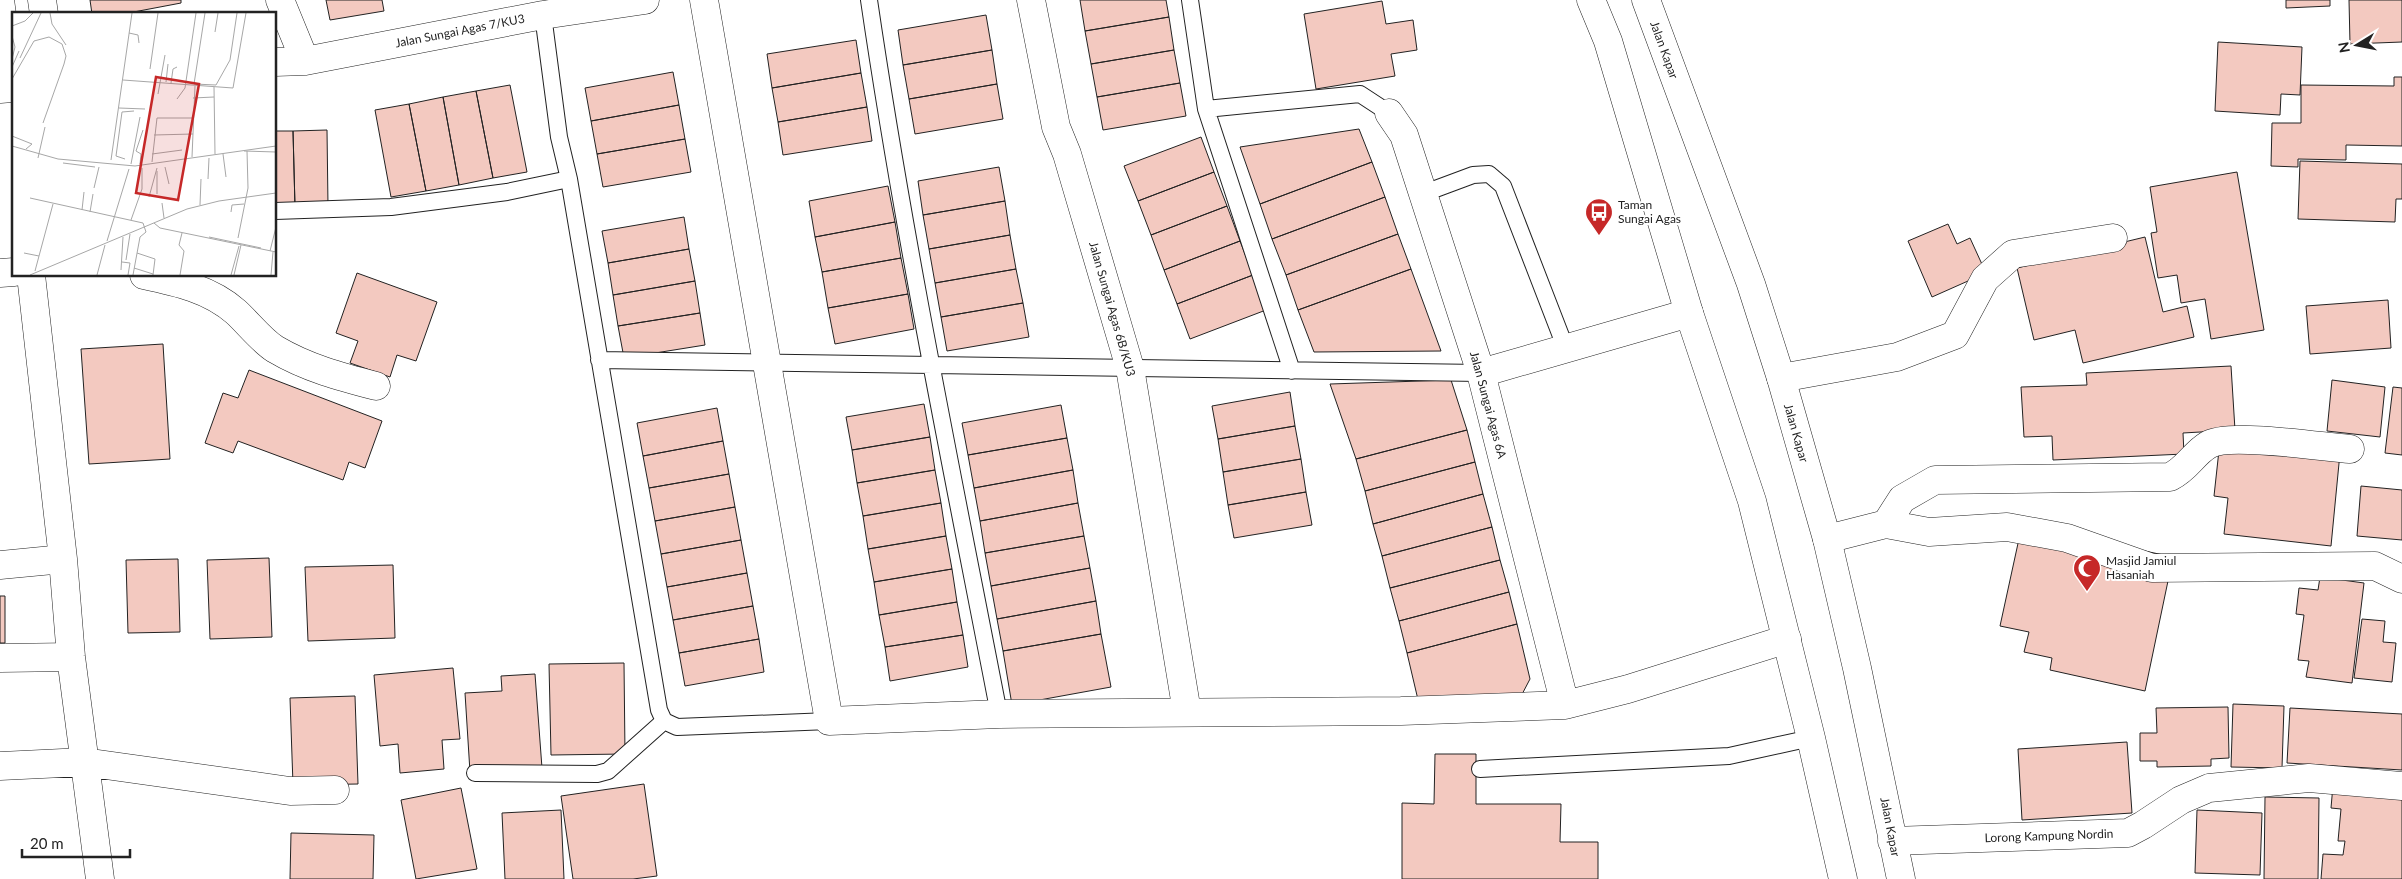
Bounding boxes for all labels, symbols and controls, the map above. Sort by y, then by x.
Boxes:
street label: Jalan Sungai Agas 7/KU3 [394,11,526,50]
inset map [12,12,276,276]
street label: Jalan Kapar [1647,19,1682,81]
north arrow [2332,20,2382,70]
text: N [2334,41,2353,54]
bus stop icon: Taman Sungai Agas [1584,197,1614,236]
place label: Taman Sungai Agas [1618,197,1681,226]
street label: Jalan Sungai Agas 6B/KU3 [1086,240,1139,378]
street label: Jalan Sungai Agas 6A [1467,350,1510,461]
street label: Jalan Kapar [1781,402,1812,465]
mosque icon: Masjid Jamiul Hasaniah [2072,553,2102,592]
place label: Masjid Jamiul Hasaniah [2106,553,2176,582]
street label: Jalan Kapar [1877,796,1904,859]
scale bar [22,826,130,858]
street label: Lorong Kampung Nordin [1984,826,2114,845]
text: 20 m [30,834,64,852]

